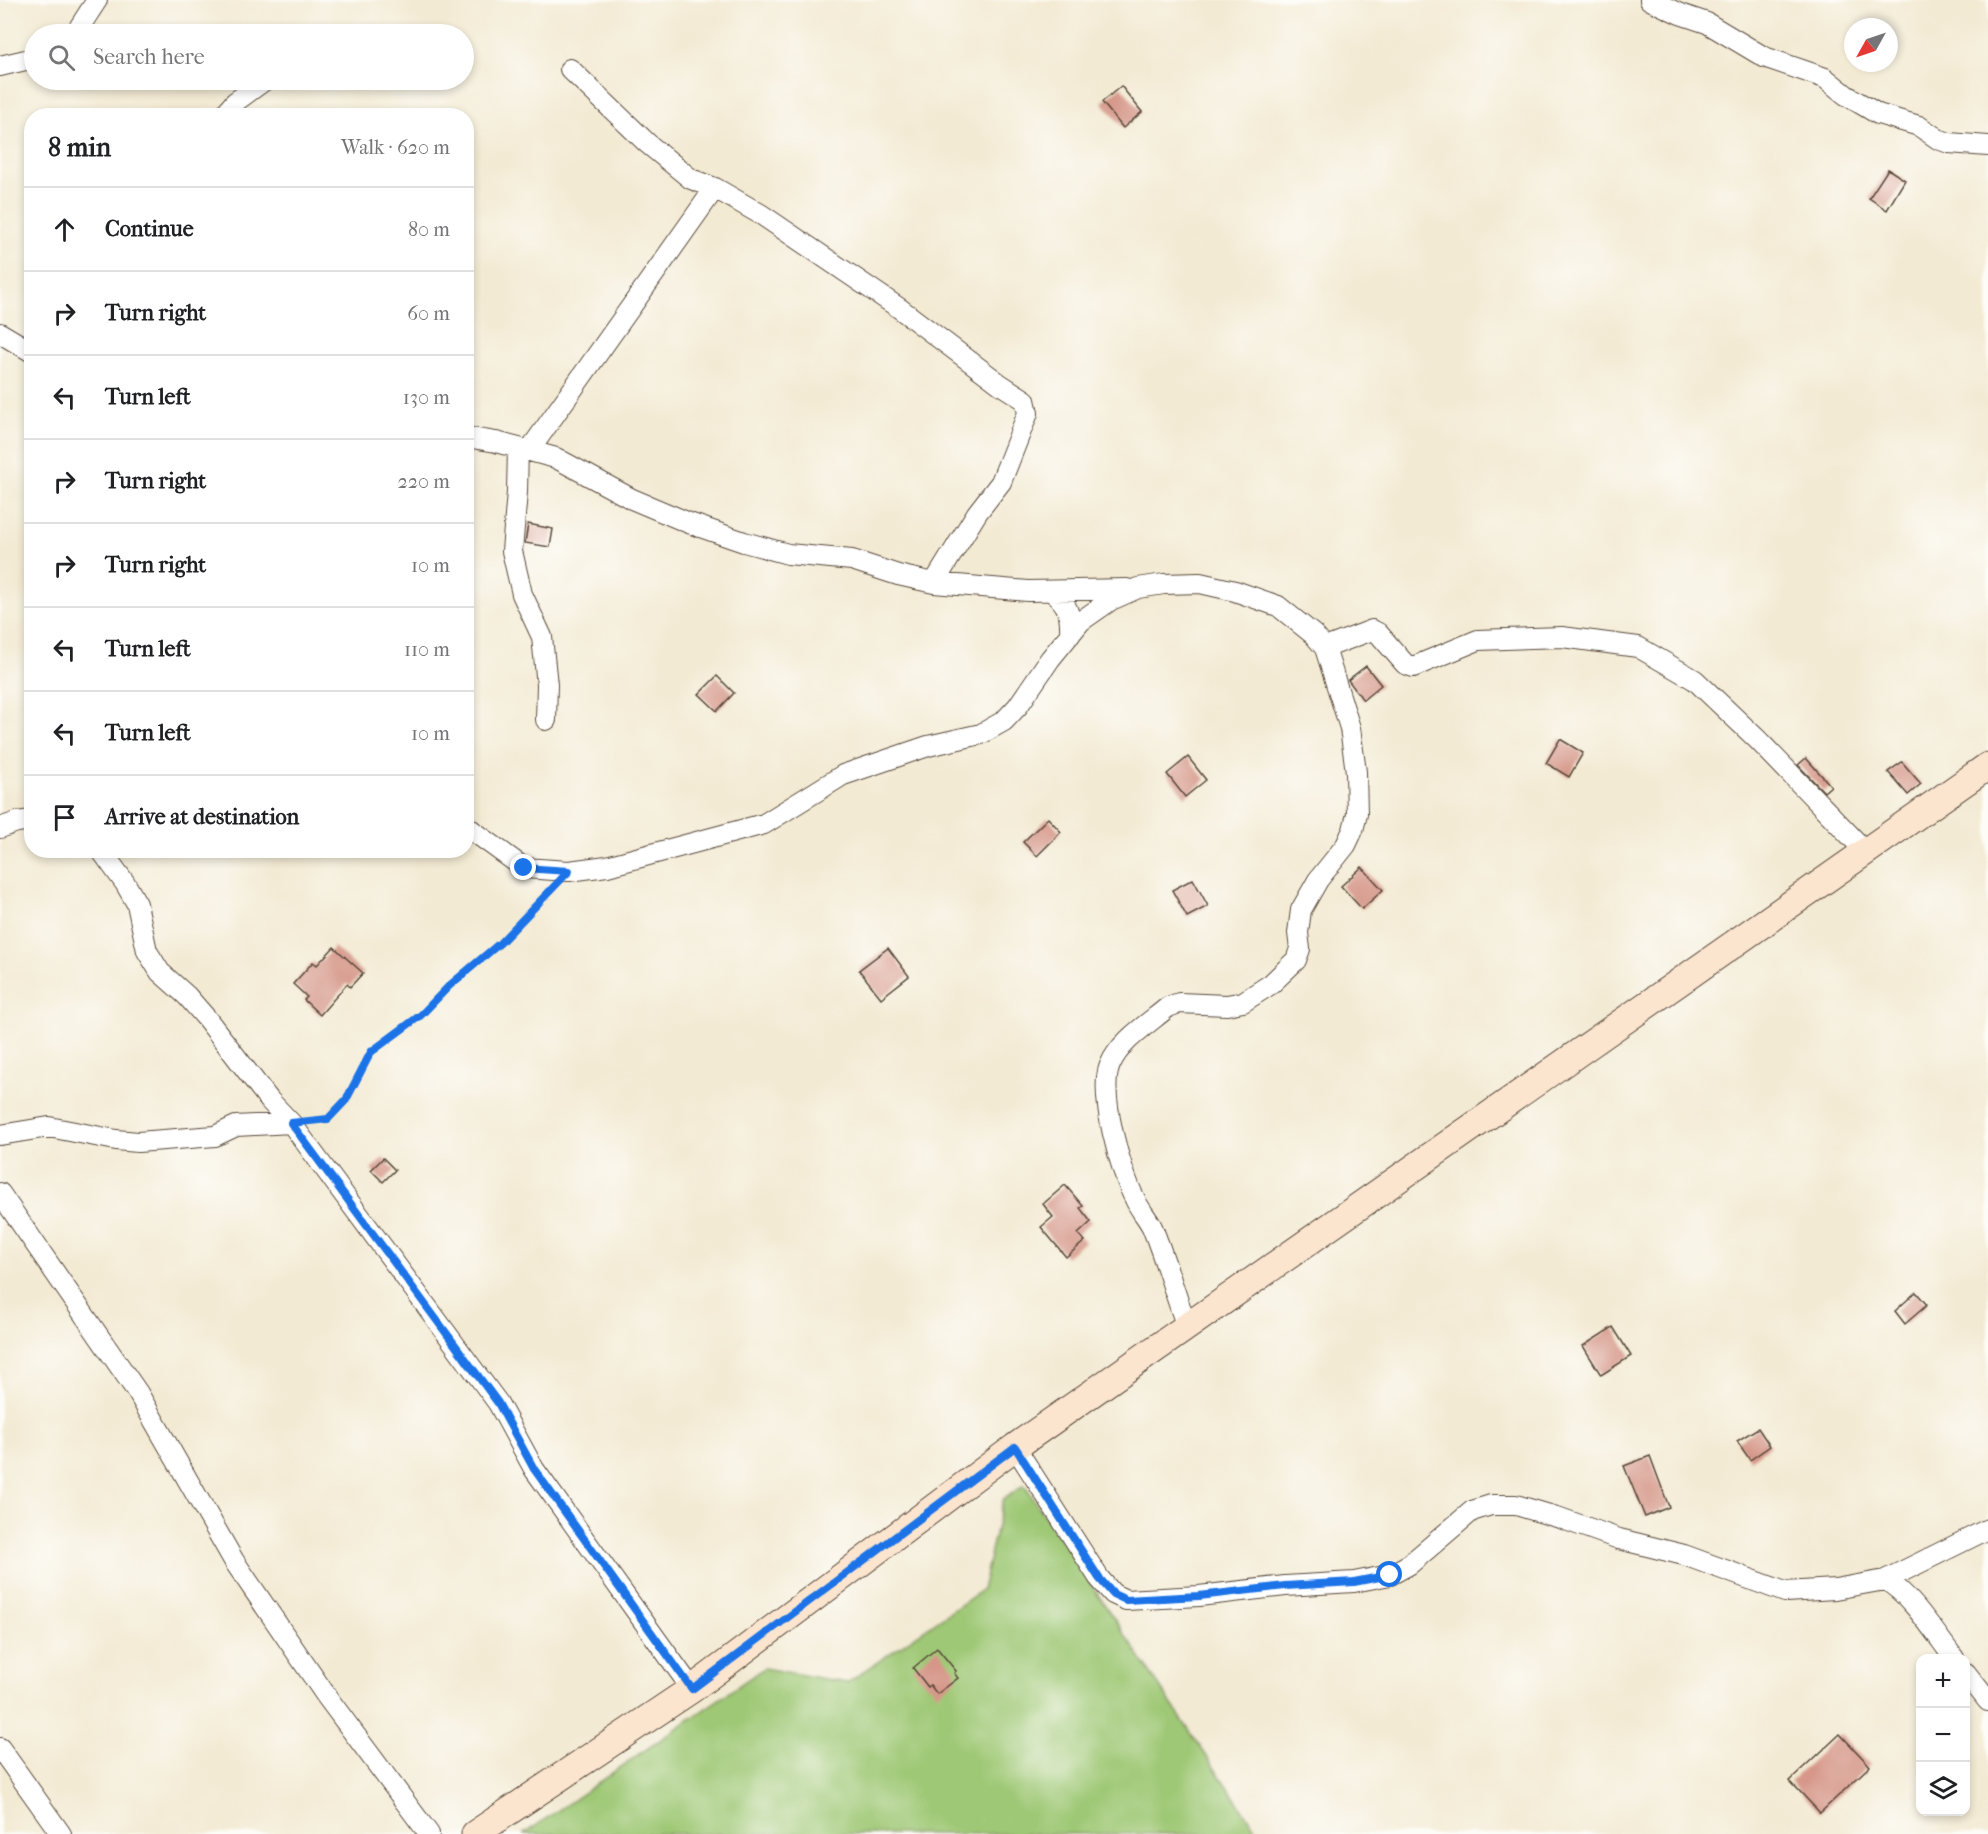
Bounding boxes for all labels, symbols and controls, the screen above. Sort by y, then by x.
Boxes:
north arrow [1844,18,1898,72]
search box [24,24,474,90]
icon: search [45,41,78,74]
text: Search here [93,44,205,70]
text: 8 min [48,132,111,163]
text: Walk · 620 m [341,136,450,159]
icon: ahead [48,213,81,246]
text: Continue [105,216,194,242]
text: 80 m [408,218,450,241]
icon: right [48,297,81,330]
text: Turn right [105,300,206,326]
text: 60 m [407,302,450,325]
icon: left [48,381,81,414]
text: Turn left [105,384,191,410]
text: 130 m [403,386,450,409]
icon: right [48,465,81,498]
text: Turn right [105,468,206,494]
text: 220 m [397,470,450,493]
icon: right [48,549,81,582]
text: Turn right [105,552,206,578]
text: 10 m [411,554,450,577]
icon: left [48,633,81,666]
text: Turn left [105,636,191,662]
text: 110 m [404,638,450,661]
icon: left [48,717,81,750]
text: Turn left [105,720,191,746]
text: 10 m [411,722,450,745]
icon: arrive [48,801,81,834]
text: Arrive at destination [105,804,299,830]
route end [510,854,536,880]
route start [1376,1561,1402,1587]
map controls [1916,1654,1970,1816]
button: + [1916,1654,1970,1708]
button: − [1916,1708,1970,1762]
button: layers [1916,1762,1970,1816]

